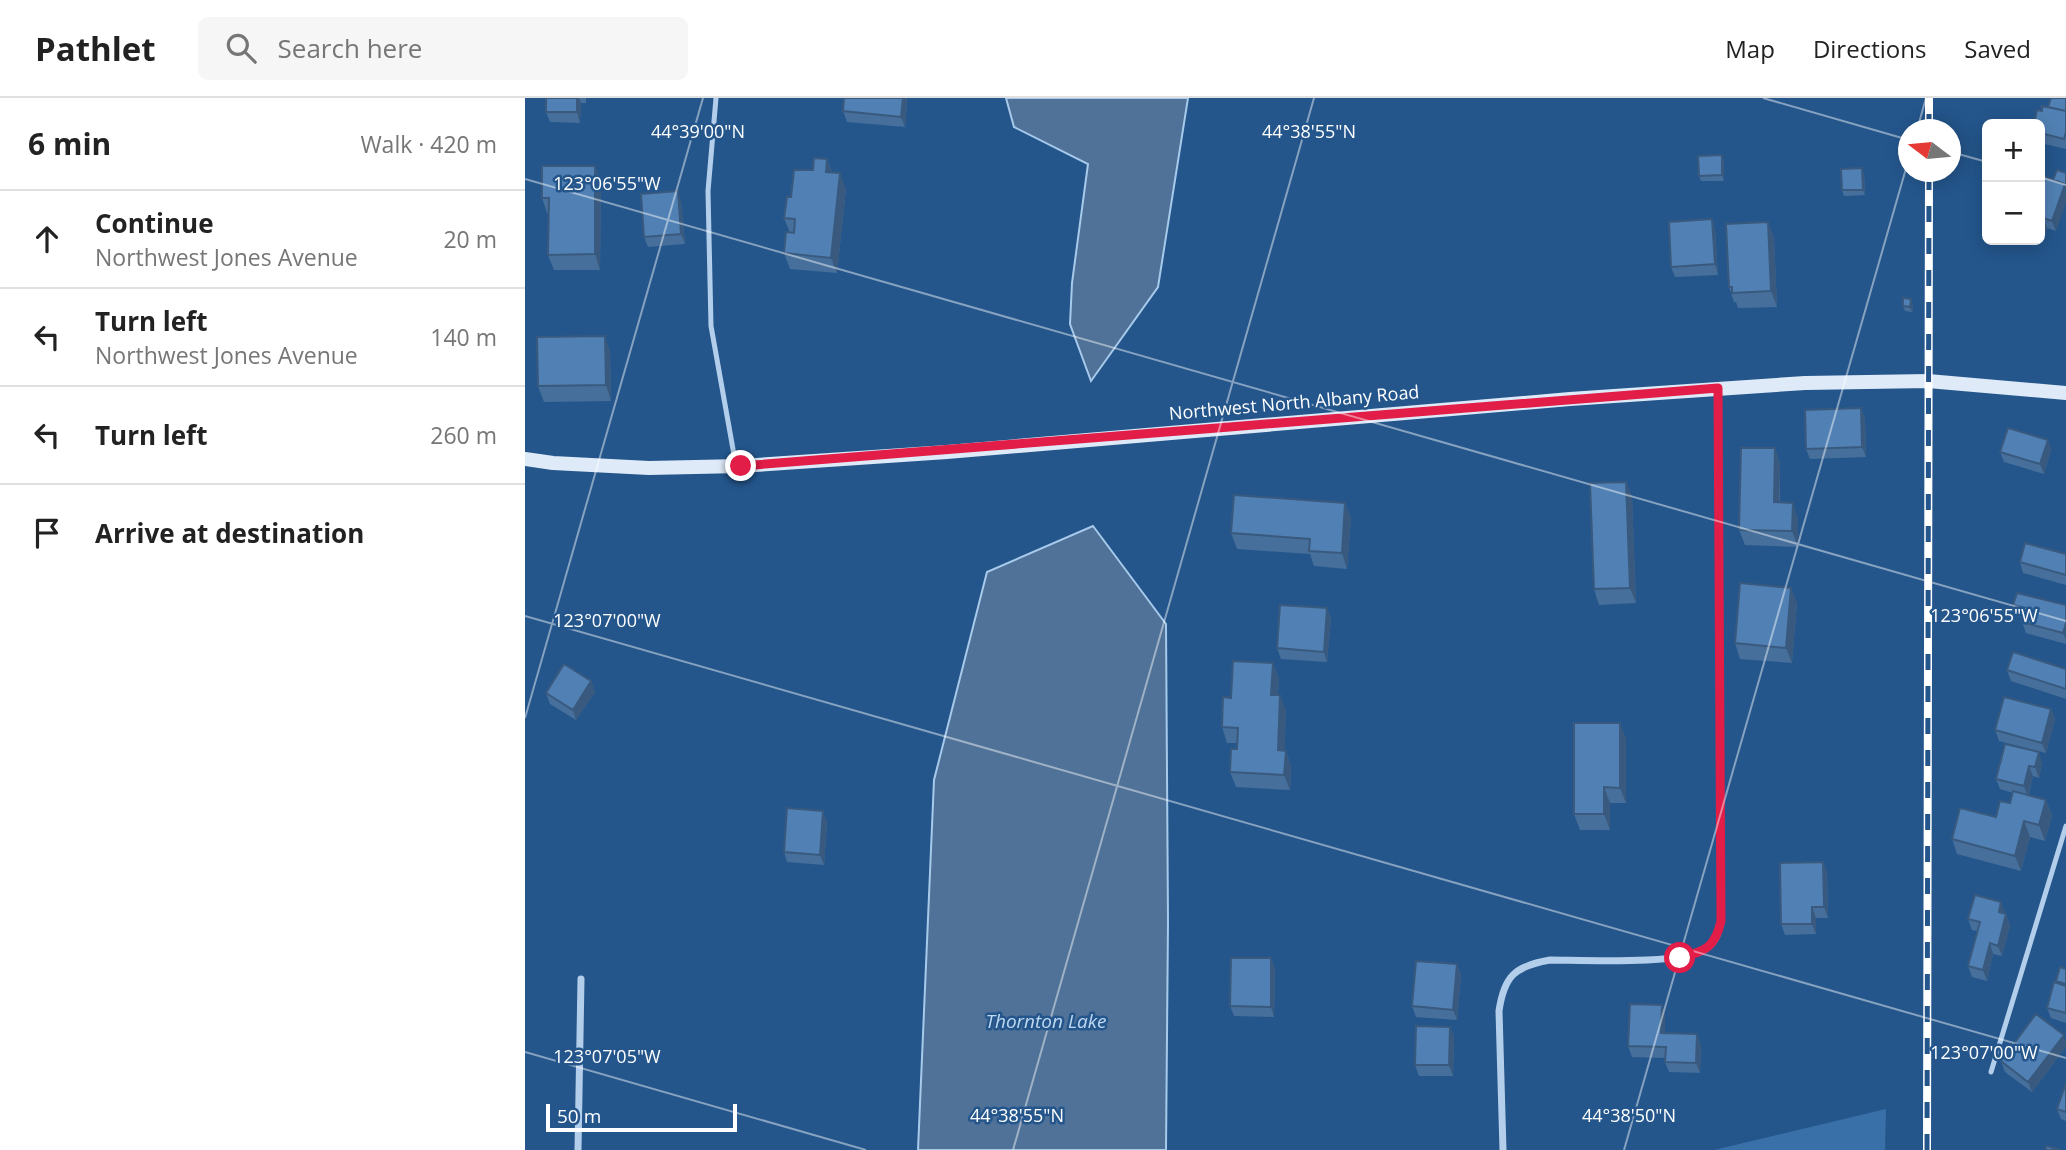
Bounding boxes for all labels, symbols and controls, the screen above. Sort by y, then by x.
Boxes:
search box [198,17,688,80]
text: Pathlet [35,26,156,71]
icon: search [222,29,260,67]
text: Search here [278,30,422,66]
text: Map [1725,32,1775,65]
text: Directions [1813,32,1926,65]
text: Saved [1964,32,2031,65]
text: 44°39'00"N [651,119,745,143]
text: 44°38'55"N [1262,119,1356,143]
north arrow [1898,119,1961,182]
map controls [1982,119,2045,245]
button: + [1982,119,2045,182]
text: 6 min [28,123,111,164]
text: Walk · 420 m [360,128,497,160]
text: 123°06'55"W [553,171,661,195]
button: − [1982,182,2045,245]
text: Continue [95,205,214,241]
icon: ahead [28,220,66,258]
text: 20 m [443,223,497,255]
text: Northwest Jones Avenue [95,241,358,273]
text: Turn left [95,303,207,339]
icon: left [28,318,66,356]
text: 140 m [430,321,497,353]
text: Northwest Jones Avenue [95,339,358,371]
street label: Northwest North Albany Road [1168,379,1420,425]
icon: left [28,416,66,454]
text: Turn left [95,417,207,453]
text: 260 m [430,419,497,451]
route end [725,450,756,481]
icon: arrive [28,514,66,552]
text: Arrive at destination [95,515,364,551]
text: 123°06'55"W [1930,603,2038,627]
text: 123°07'00"W [553,608,661,632]
route start [1664,942,1695,973]
water label: Thornton Lake [985,1008,1107,1034]
text: 123°07'00"W [1930,1040,2038,1064]
text: 123°07'05"W [553,1044,661,1068]
scale bar [546,1101,737,1133]
text: 50 m [557,1103,601,1129]
text: 44°38'55"N [970,1103,1064,1127]
text: 44°38'50"N [1582,1103,1676,1127]

